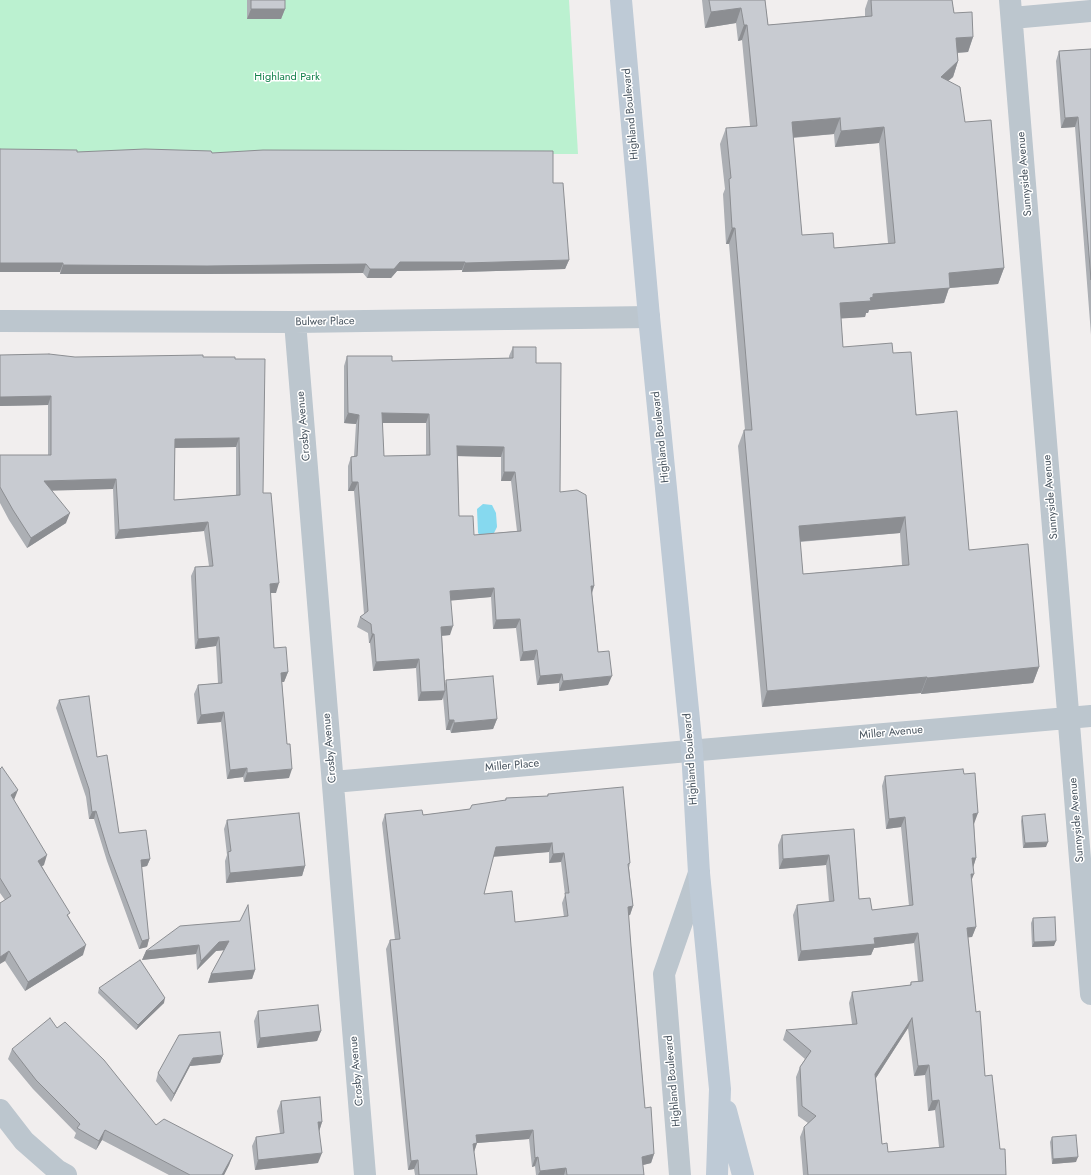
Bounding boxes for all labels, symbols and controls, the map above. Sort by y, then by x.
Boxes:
street label: Highland Boulevard [620,68,642,160]
park label: Highland Park [254,70,320,84]
street label: Sunnyside Avenue [1015,131,1035,217]
street label: Bulwer Place [295,315,355,329]
street label: Crosby Avenue [294,391,314,461]
street label: Highland Boulevard [650,391,672,483]
street label: Sunnyside Avenue [1041,454,1061,540]
street label: Crosby Avenue [320,713,340,783]
street label: Highland Boulevard [681,713,701,805]
street label: Miller Avenue [859,724,923,742]
street label: Miller Place [484,757,540,775]
street label: Sunnyside Avenue [1067,777,1087,863]
street label: Highland Boulevard [662,1035,684,1127]
street label: Crosby Avenue [347,1036,367,1106]

